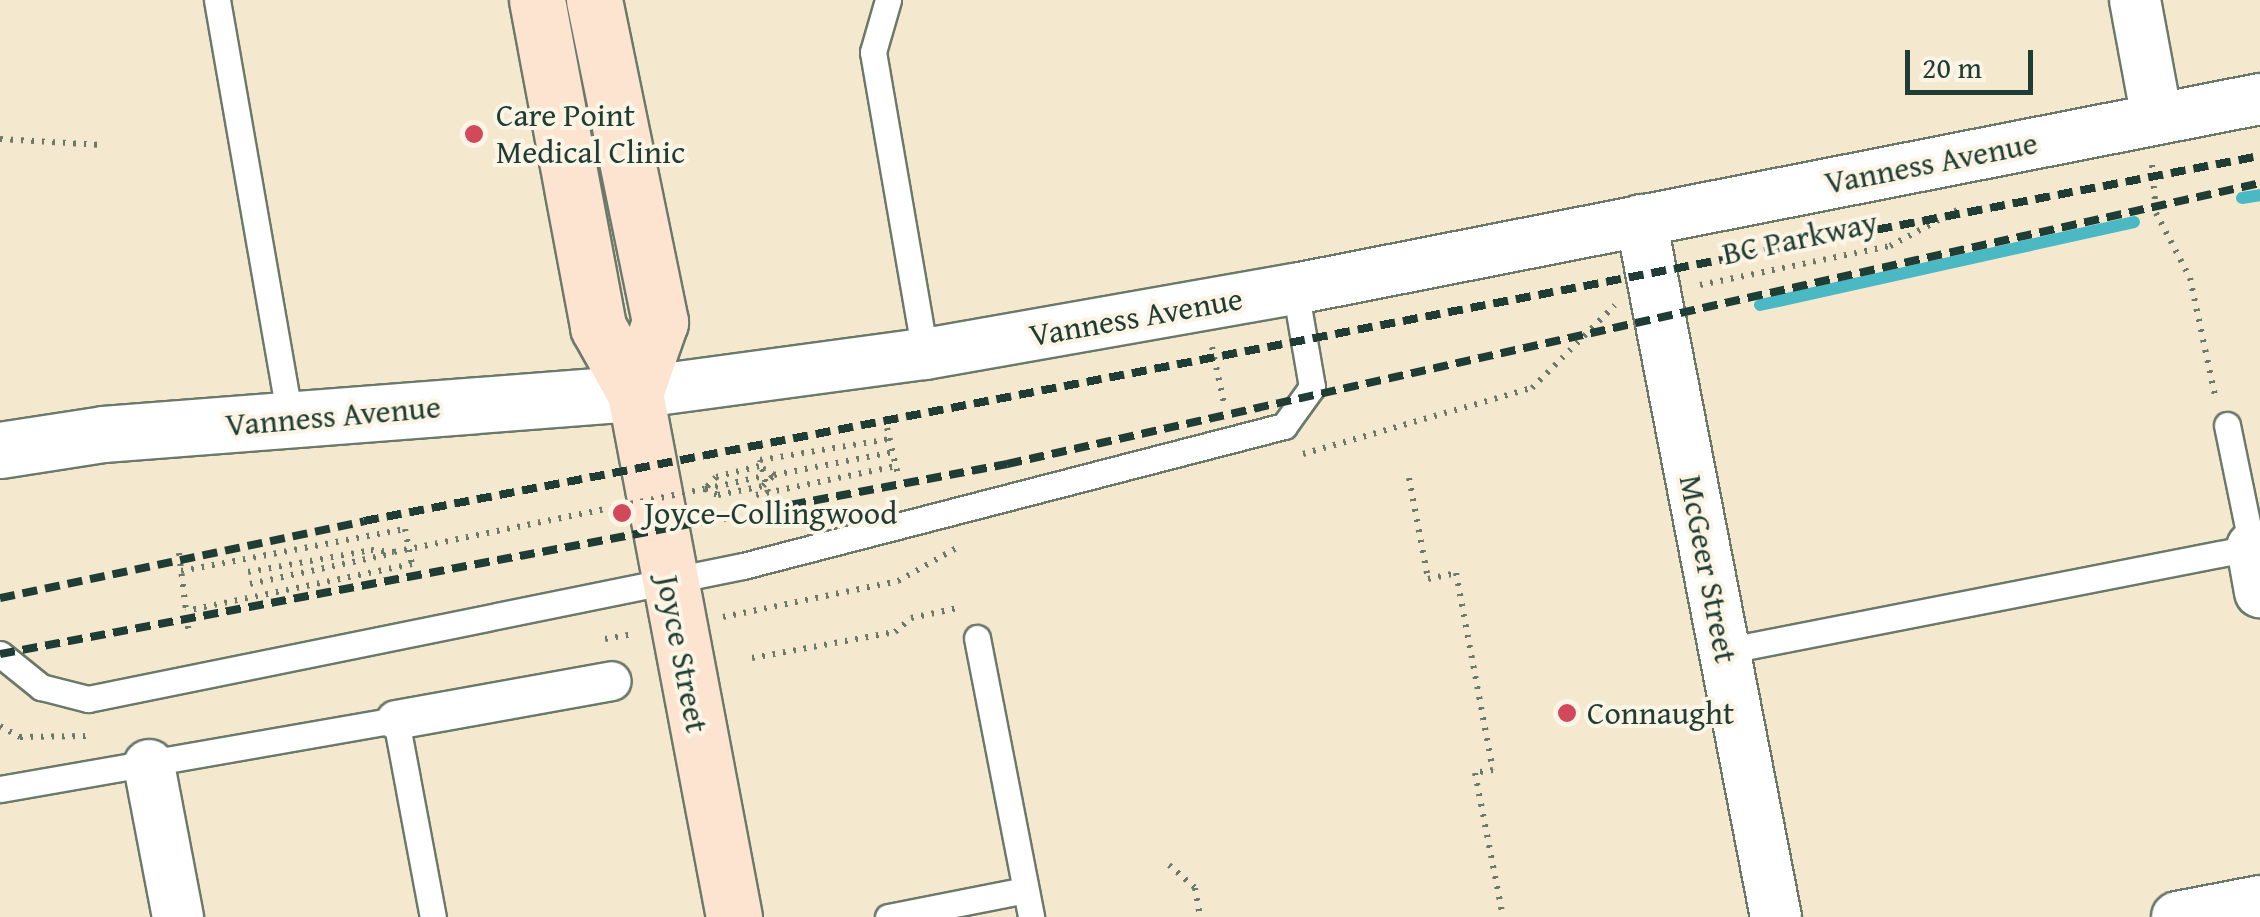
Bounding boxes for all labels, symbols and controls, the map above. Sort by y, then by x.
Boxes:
scale bar [1910,30,2038,92]
text: 20 m [1922,45,1982,89]
place label: Care Point Medical Clinic [496,97,685,172]
marker: Care Point Medical Clinic [461,121,487,147]
street label: Vanness Avenue [1821,124,2041,202]
street label: BC Parkway [1719,203,1881,273]
street label: Vanness Avenue [1026,279,1246,355]
street label: Vanness Avenue [224,387,442,445]
street label: McGeer Street [1671,472,1745,666]
place label: Joyce–Collingwood [644,494,897,532]
marker: Joyce–Collingwood [609,500,635,526]
street label: Joyce Street [648,572,716,736]
place label: Connaught [1587,694,1734,732]
marker: Connaught [1556,702,1578,724]

